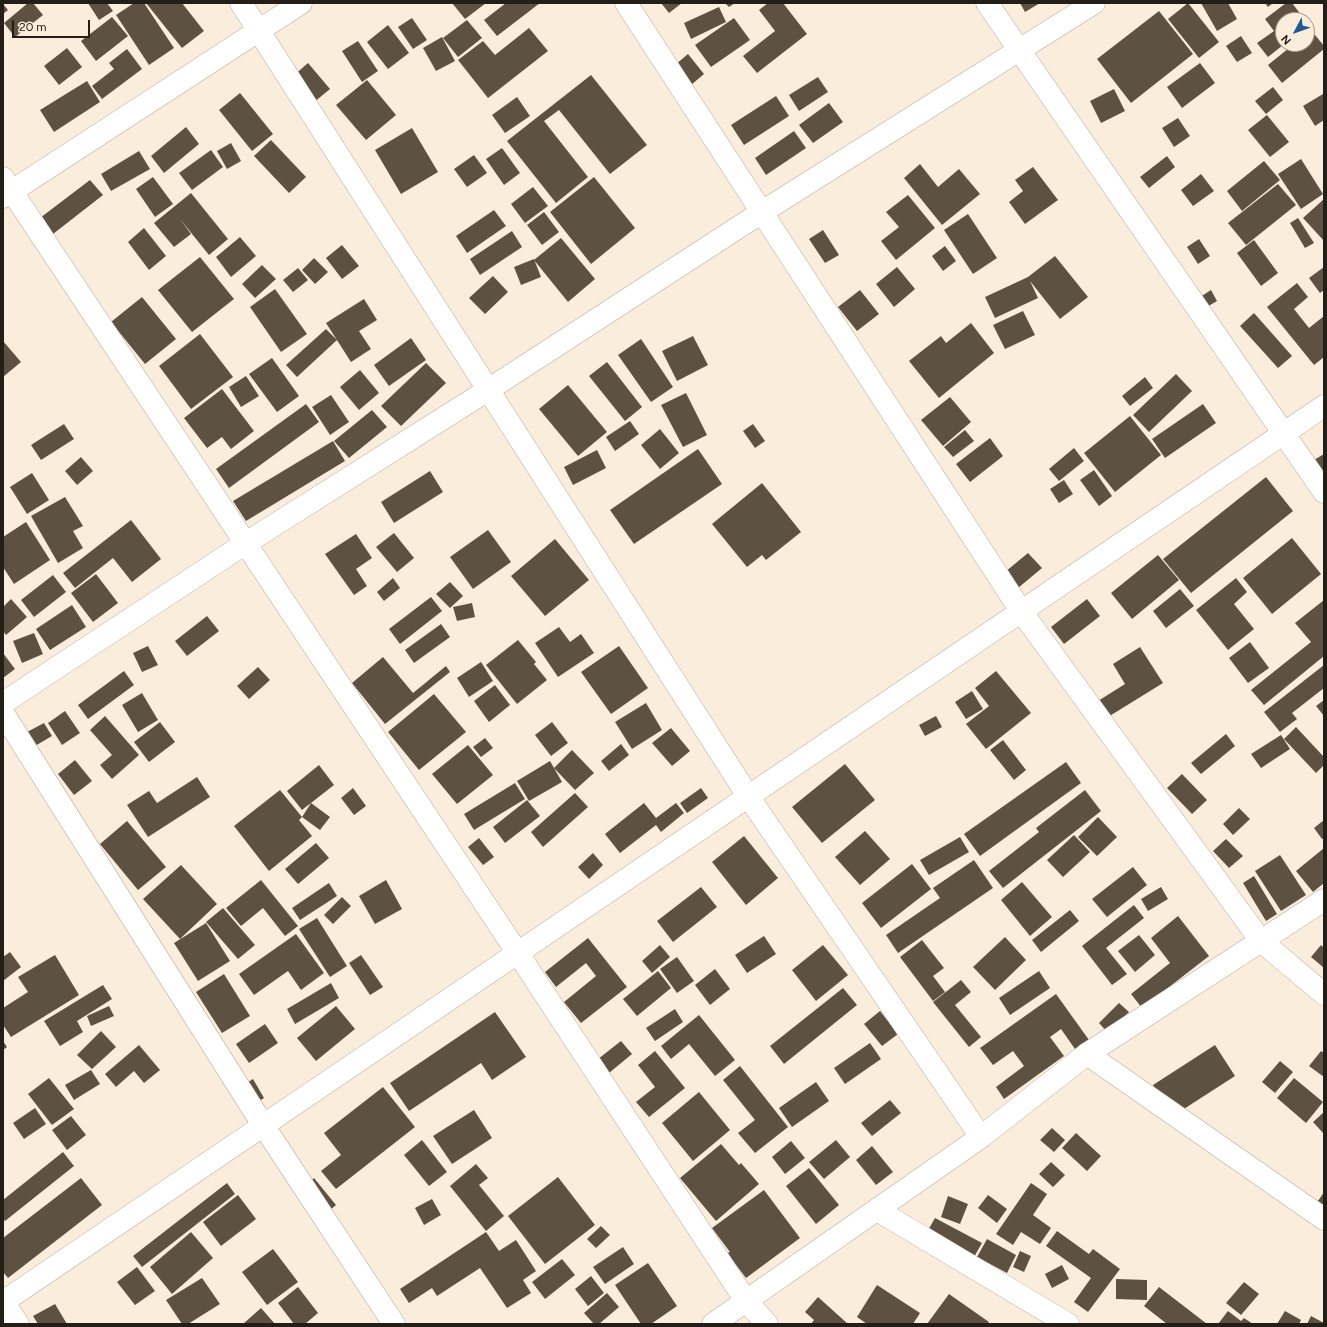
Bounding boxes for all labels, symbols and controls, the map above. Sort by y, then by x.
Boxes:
scale bar [14,12,92,38]
north arrow [1275,12,1315,52]
text: 20 m [19,20,47,34]
text: N [1279,32,1294,47]

